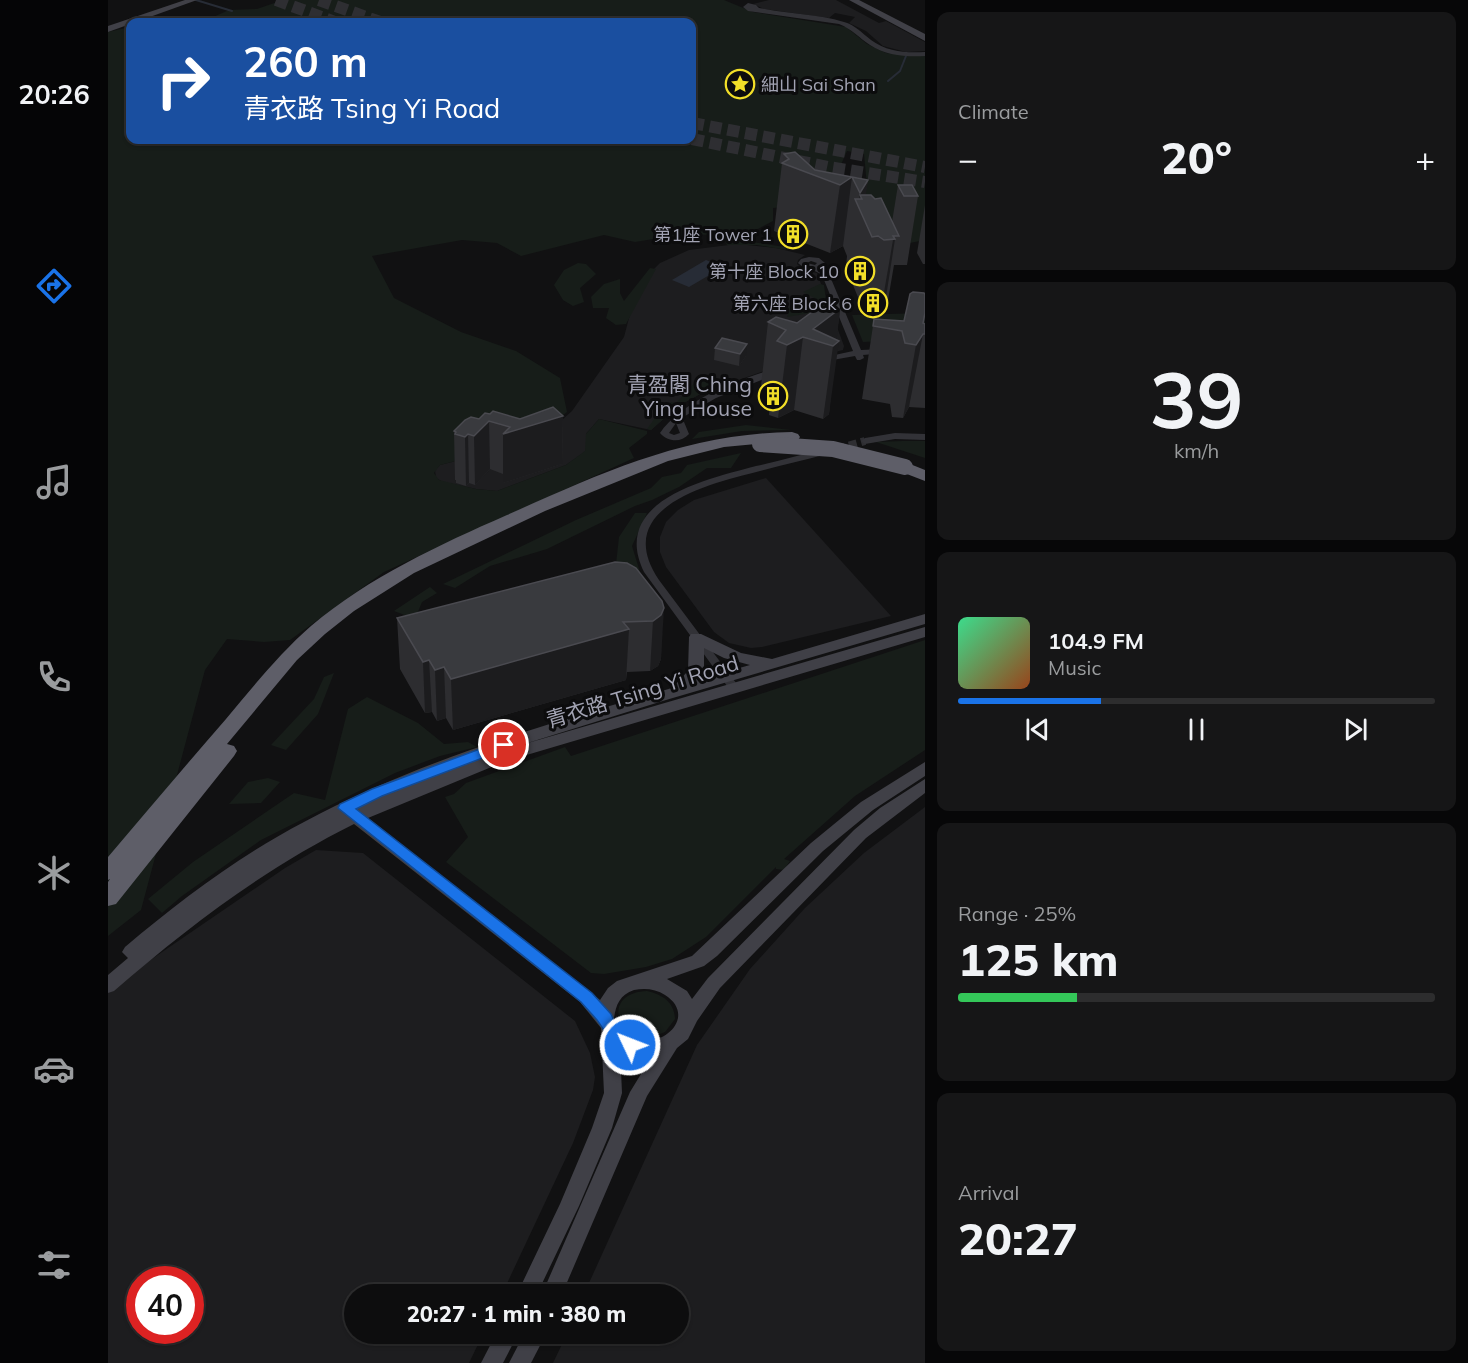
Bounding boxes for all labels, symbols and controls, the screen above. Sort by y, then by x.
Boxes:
text: 260 m [243,35,368,88]
icon: right [144,42,222,120]
place icon: 細山 Sai Shan [724,68,756,100]
place label: 細山 Sai Shan [761,73,876,96]
text: 20:26 [18,77,90,111]
text: 青衣路 Tsing Yi Road [243,91,500,125]
text: Climate [958,99,1029,124]
text: 20° [1161,129,1232,185]
text: − [958,138,978,179]
text: + [1415,138,1435,179]
building icon: 第1座 Tower 1 [777,218,809,250]
place label: 第1座 Tower 1 [654,223,772,246]
building icon: 第十座 Block 10 [844,255,876,287]
place label: 第十座 Block 10 [709,260,839,283]
icon: directions [33,265,75,307]
building icon: 第六座 Block 6 [857,287,889,319]
place label: 第六座 Block 6 [733,292,852,315]
text: 39 [1150,350,1243,448]
place label: 青盈閣 Ching Ying House [627,371,752,421]
building icon: 青盈閣 Ching Ying House [757,380,789,412]
text: km/h [1174,438,1219,463]
icon: music [33,461,75,503]
text: 104.9 FM [1048,627,1144,655]
street label: 青衣路 Tsing Yi Road [543,649,741,733]
text: Music [1048,655,1101,680]
icon: phone [33,656,75,698]
icon: previous [1021,713,1054,746]
icon: pause [1180,713,1213,746]
icon: next [1339,713,1372,746]
pin [478,719,529,770]
icon: arrive [487,728,520,761]
icon: climate [33,852,75,894]
text: Range · 25% [958,901,1076,926]
text: 125 km [958,931,1119,987]
position arrow [598,1013,662,1077]
icon: car [33,1048,75,1090]
text: Arrival [958,1180,1019,1205]
text: 20:27 [958,1210,1078,1266]
icon: filters [33,1244,75,1286]
speed limit sign: 40 [126,1266,204,1344]
text: 20:27 · 1 min · 380 m [407,1300,626,1328]

